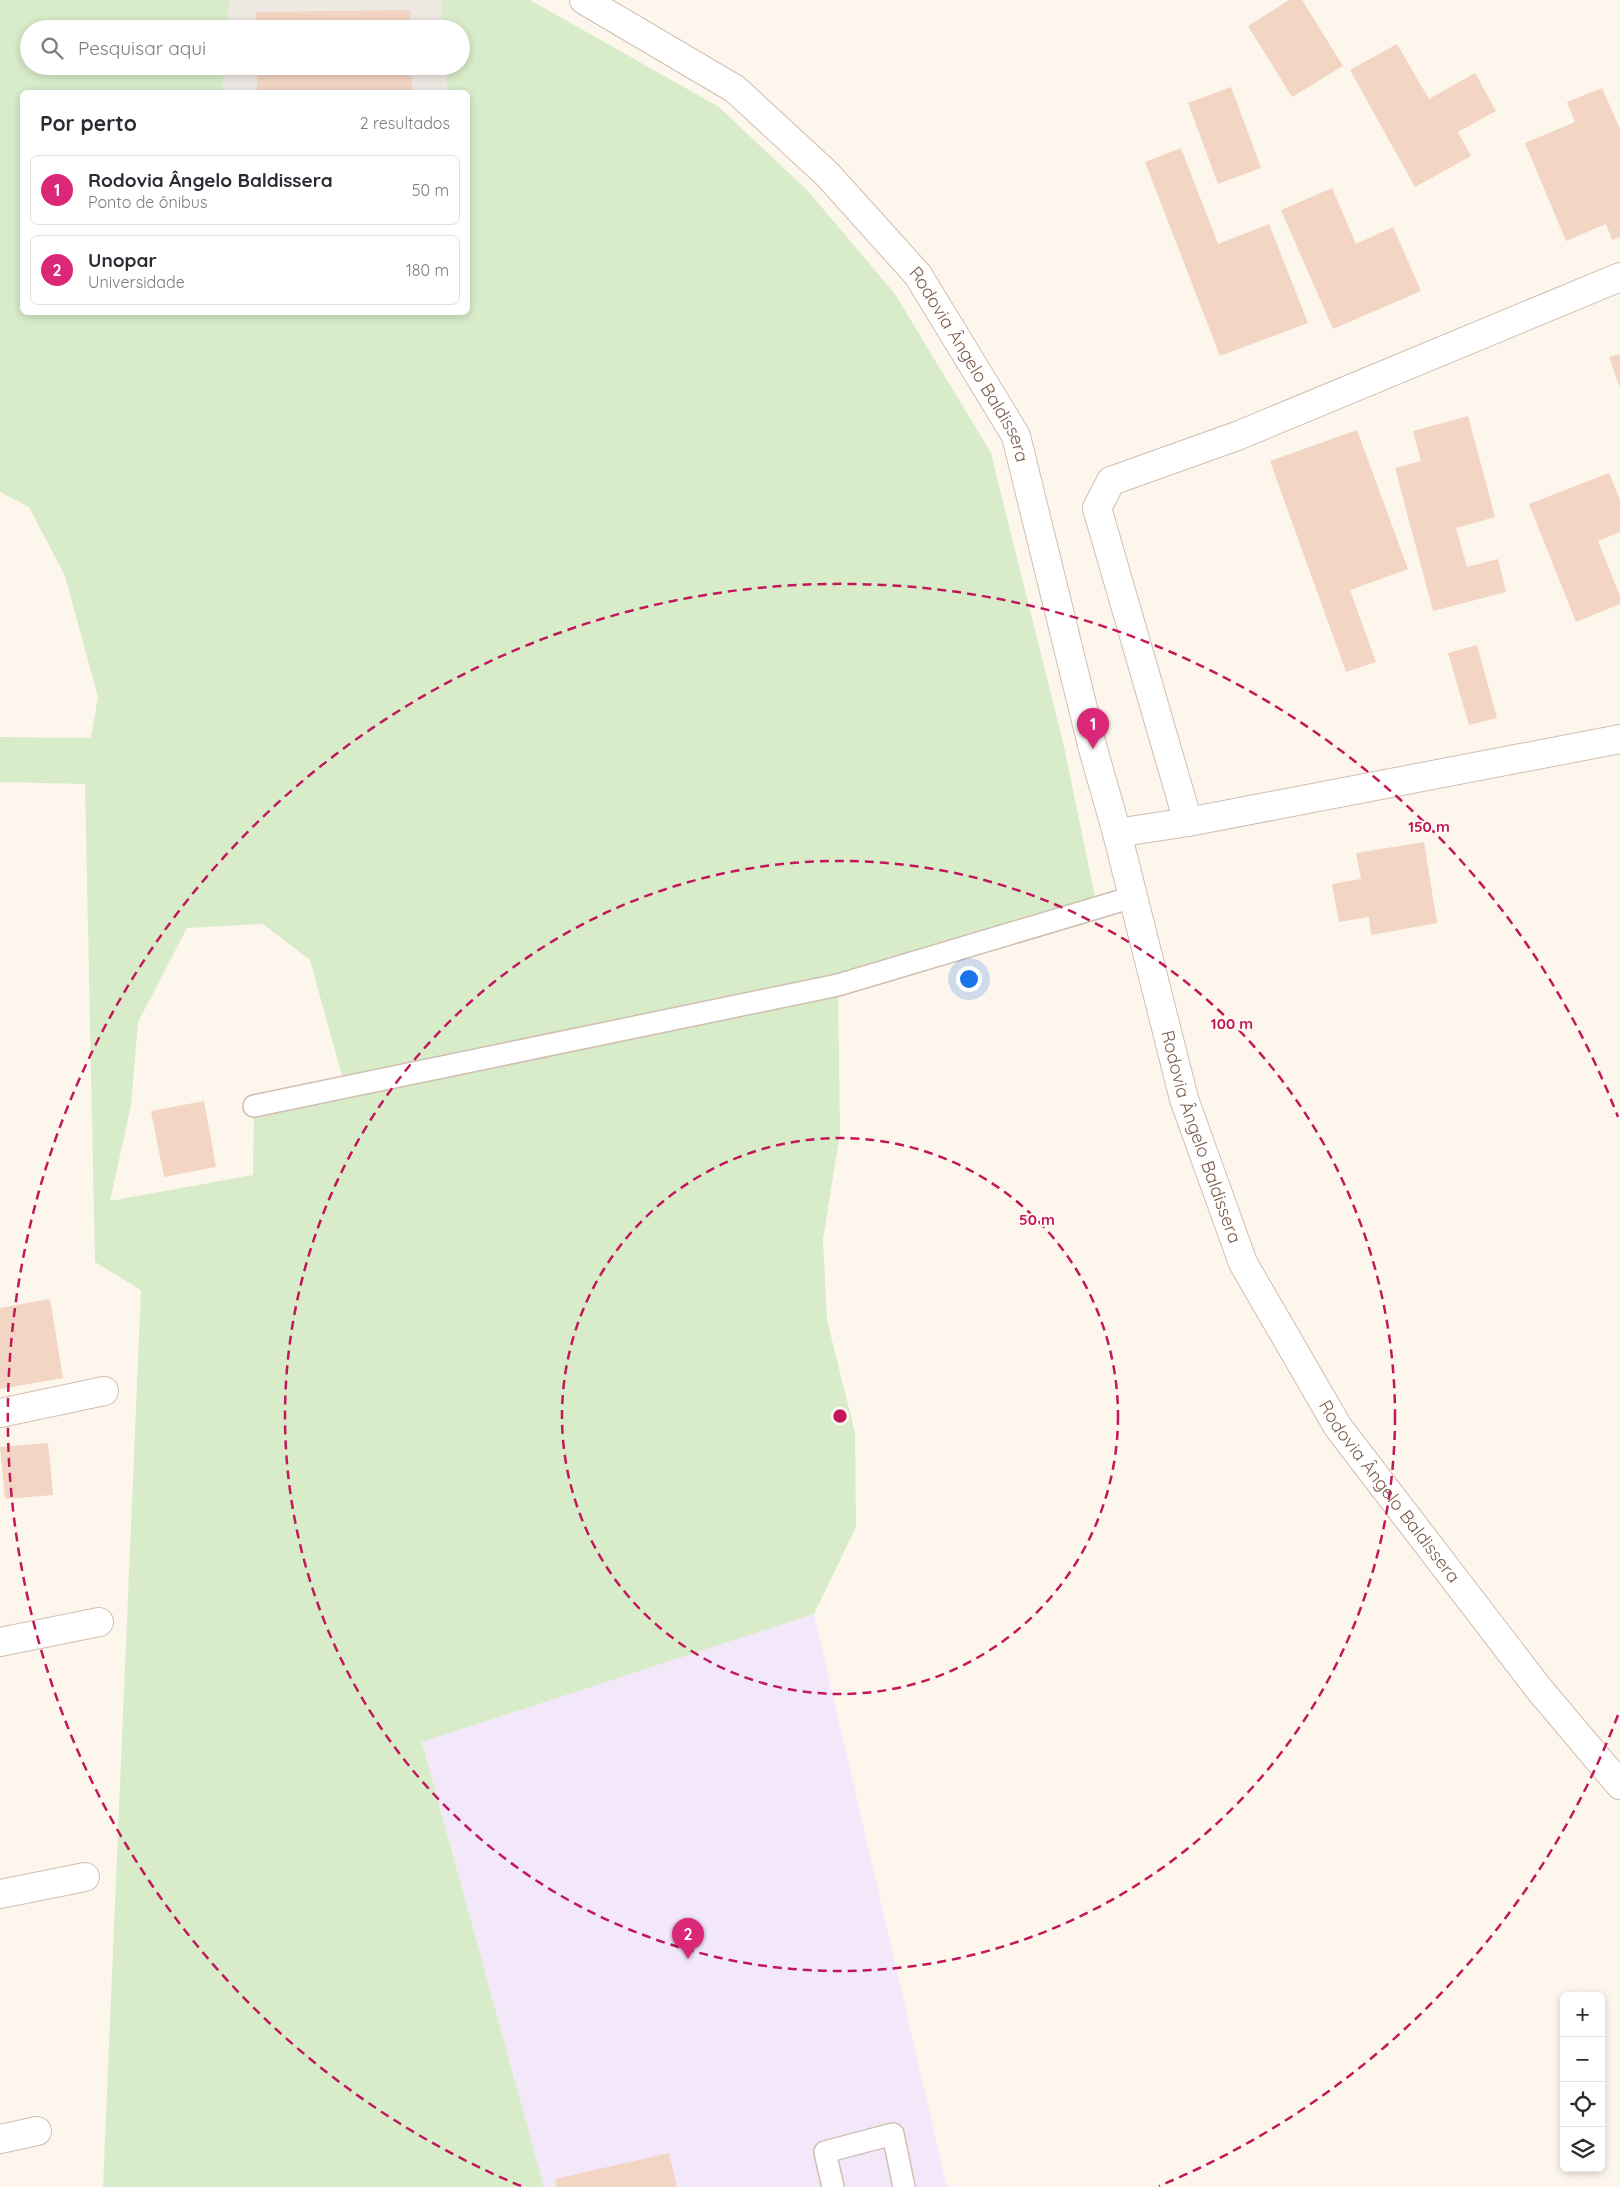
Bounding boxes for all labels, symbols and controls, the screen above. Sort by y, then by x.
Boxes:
search box [20,20,470,75]
icon: search [38,34,66,62]
text: Pesquisar aqui [78,36,206,60]
text: Por perto [40,110,137,136]
text: 2 resultados [360,113,450,133]
text: Rodovia Ângelo Baldissera [88,168,333,192]
text: 1 [54,180,60,200]
text: 50 m [412,180,449,200]
text: Ponto de ônibus [88,192,207,212]
text: Unopar [88,248,157,272]
text: 2 [52,260,62,280]
text: 180 m [406,260,449,280]
street label: Rodovia Ângelo Baldissera [905,261,1034,464]
text: Universidade [88,272,185,292]
pin: 1 [1077,708,1109,749]
text: 150 m [1408,817,1450,836]
your location [956,966,982,992]
text: 100 m [1211,1014,1253,1033]
street label: Rodovia Ângelo Baldissera [1156,1028,1247,1246]
text: 50 m [1019,1210,1055,1229]
street label: Rodovia Ângelo Baldissera [1314,1396,1465,1587]
centre of rings [831,1407,849,1425]
pin: 2 [672,1918,704,1959]
map controls [1560,1992,1605,2172]
button: + [1560,1992,1605,2037]
button: − [1560,2037,1605,2082]
button: locate [1560,2082,1605,2127]
button: layers [1560,2127,1605,2172]

